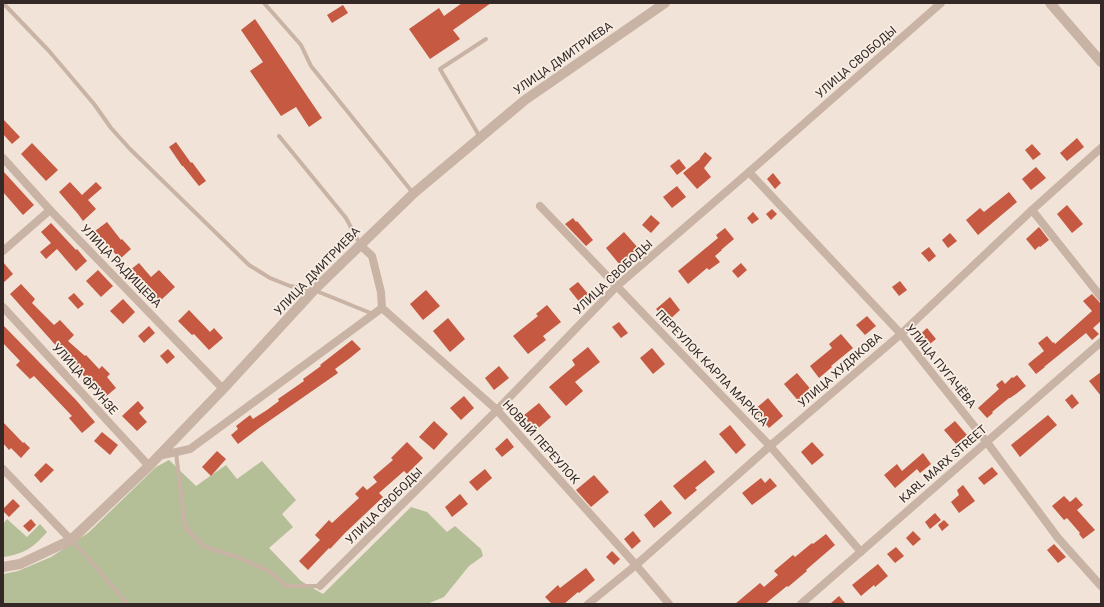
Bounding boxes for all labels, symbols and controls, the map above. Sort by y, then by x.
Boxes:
street label: УЛИЦА ДМИТРИЕВА [511,19,615,97]
street label: УЛИЦА СВОБОДЫ [813,23,899,101]
street label: УЛИЦА РАДИЩЕВА [78,222,164,311]
street label: УЛИЦА ДМИТРИЕВА [271,224,363,318]
street label: УЛИЦА СВОБОДЫ [571,237,655,317]
street label: ПЕРЕУЛОК КАРЛА МАРКСА [653,307,771,429]
street label: УЛИЦА ПУГАЧЁВА [903,321,980,411]
street label: УЛИЦА ХУДЯКОВА [795,330,885,410]
street label: УЛИЦА ФРУНЗЕ [49,341,121,418]
street label: НОВЫЙ ПЕРЕУЛОК [500,397,583,487]
street label: KARL MARX STREET [896,422,990,506]
street label: УЛИЦА СВОБОДЫ [343,465,425,547]

